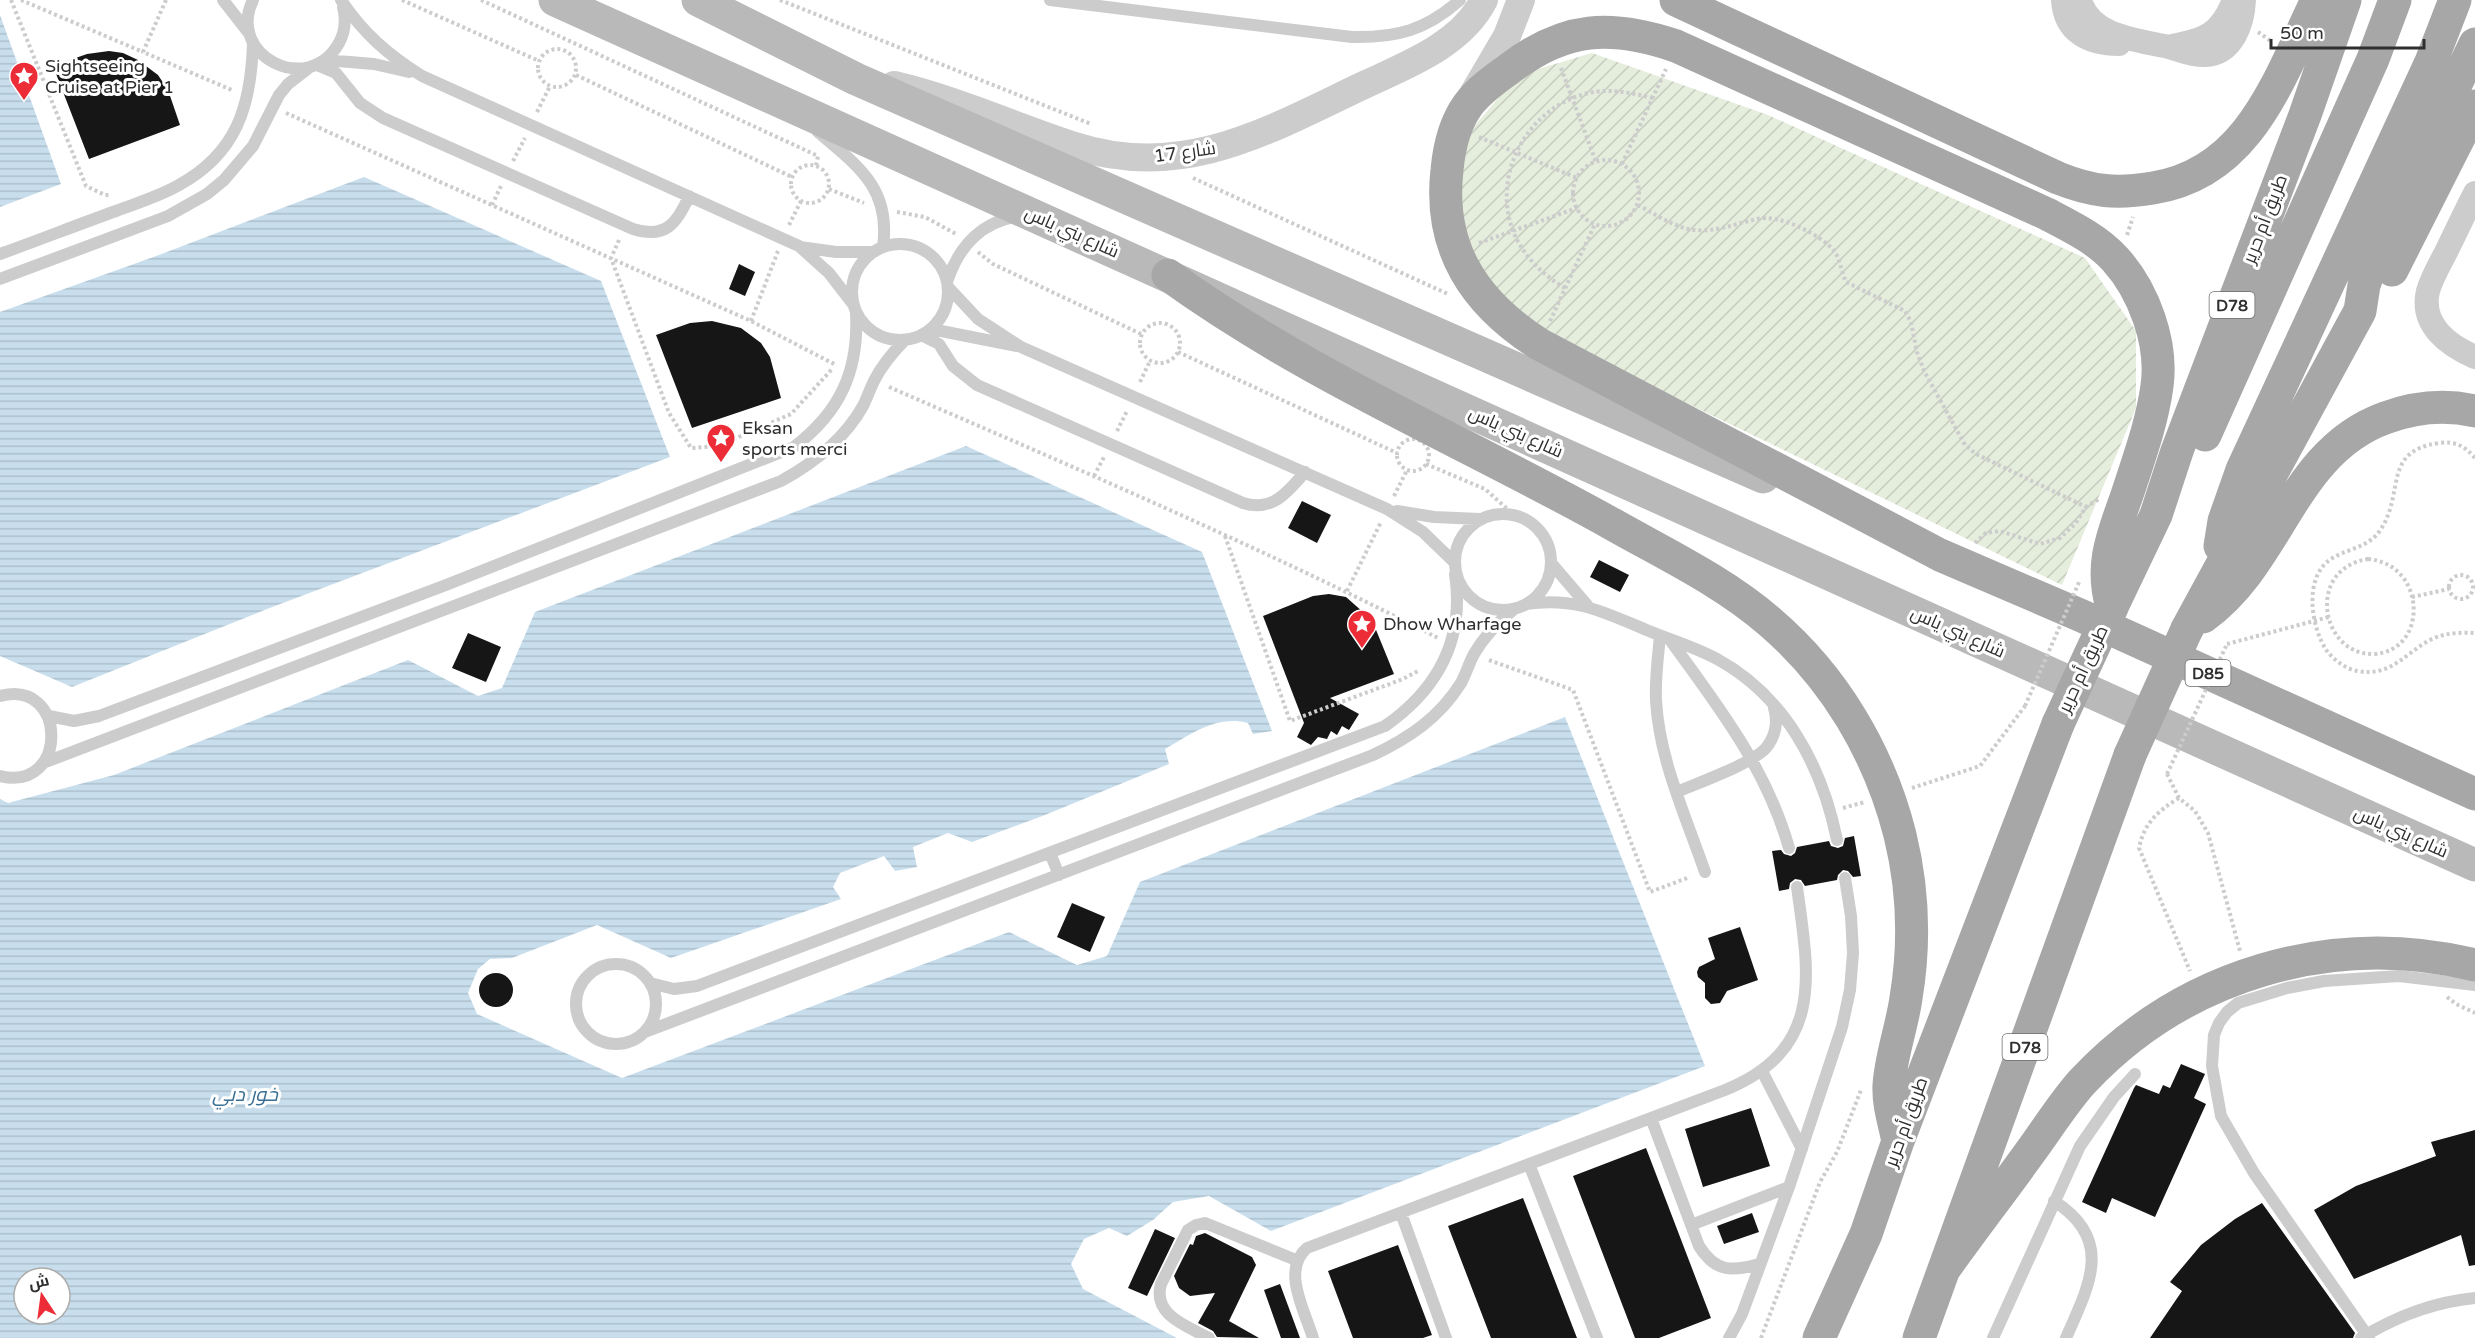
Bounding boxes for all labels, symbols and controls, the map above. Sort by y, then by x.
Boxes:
scale bar [2271,12,2424,50]
text: 50 m [2280,22,2324,44]
place label: Sightseeing Cruise at Pier 1 [45,55,174,98]
place icon: Sightseeing Cruise at Pier 1 [8,60,40,102]
street label: شارع 17 [1153,137,1217,168]
street label: طريق أم حرير [2238,171,2293,268]
street label: شارع بني ياس [1020,201,1123,265]
road number: D78 [2210,292,2254,318]
street label: شارع بني ياس [1464,401,1567,465]
place label: Eksan sports merci [742,417,847,460]
place icon: Eksan sports merci [705,422,737,464]
street label: شارع بني ياس [1906,601,2009,665]
place icon: Dhow Wharfage [1346,608,1378,650]
place label: Dhow Wharfage [1383,613,1522,635]
street label: طريق أم حرير [2053,622,2114,717]
road number: D85 [2186,660,2230,686]
street label: شارع بني ياس [2349,801,2452,865]
road number: D78 [2002,1034,2048,1060]
street label: طريق أم حرير [1879,1074,1933,1171]
water label: خور دبي [212,1083,279,1110]
north arrow [12,1266,72,1326]
text: ش [27,1270,51,1294]

